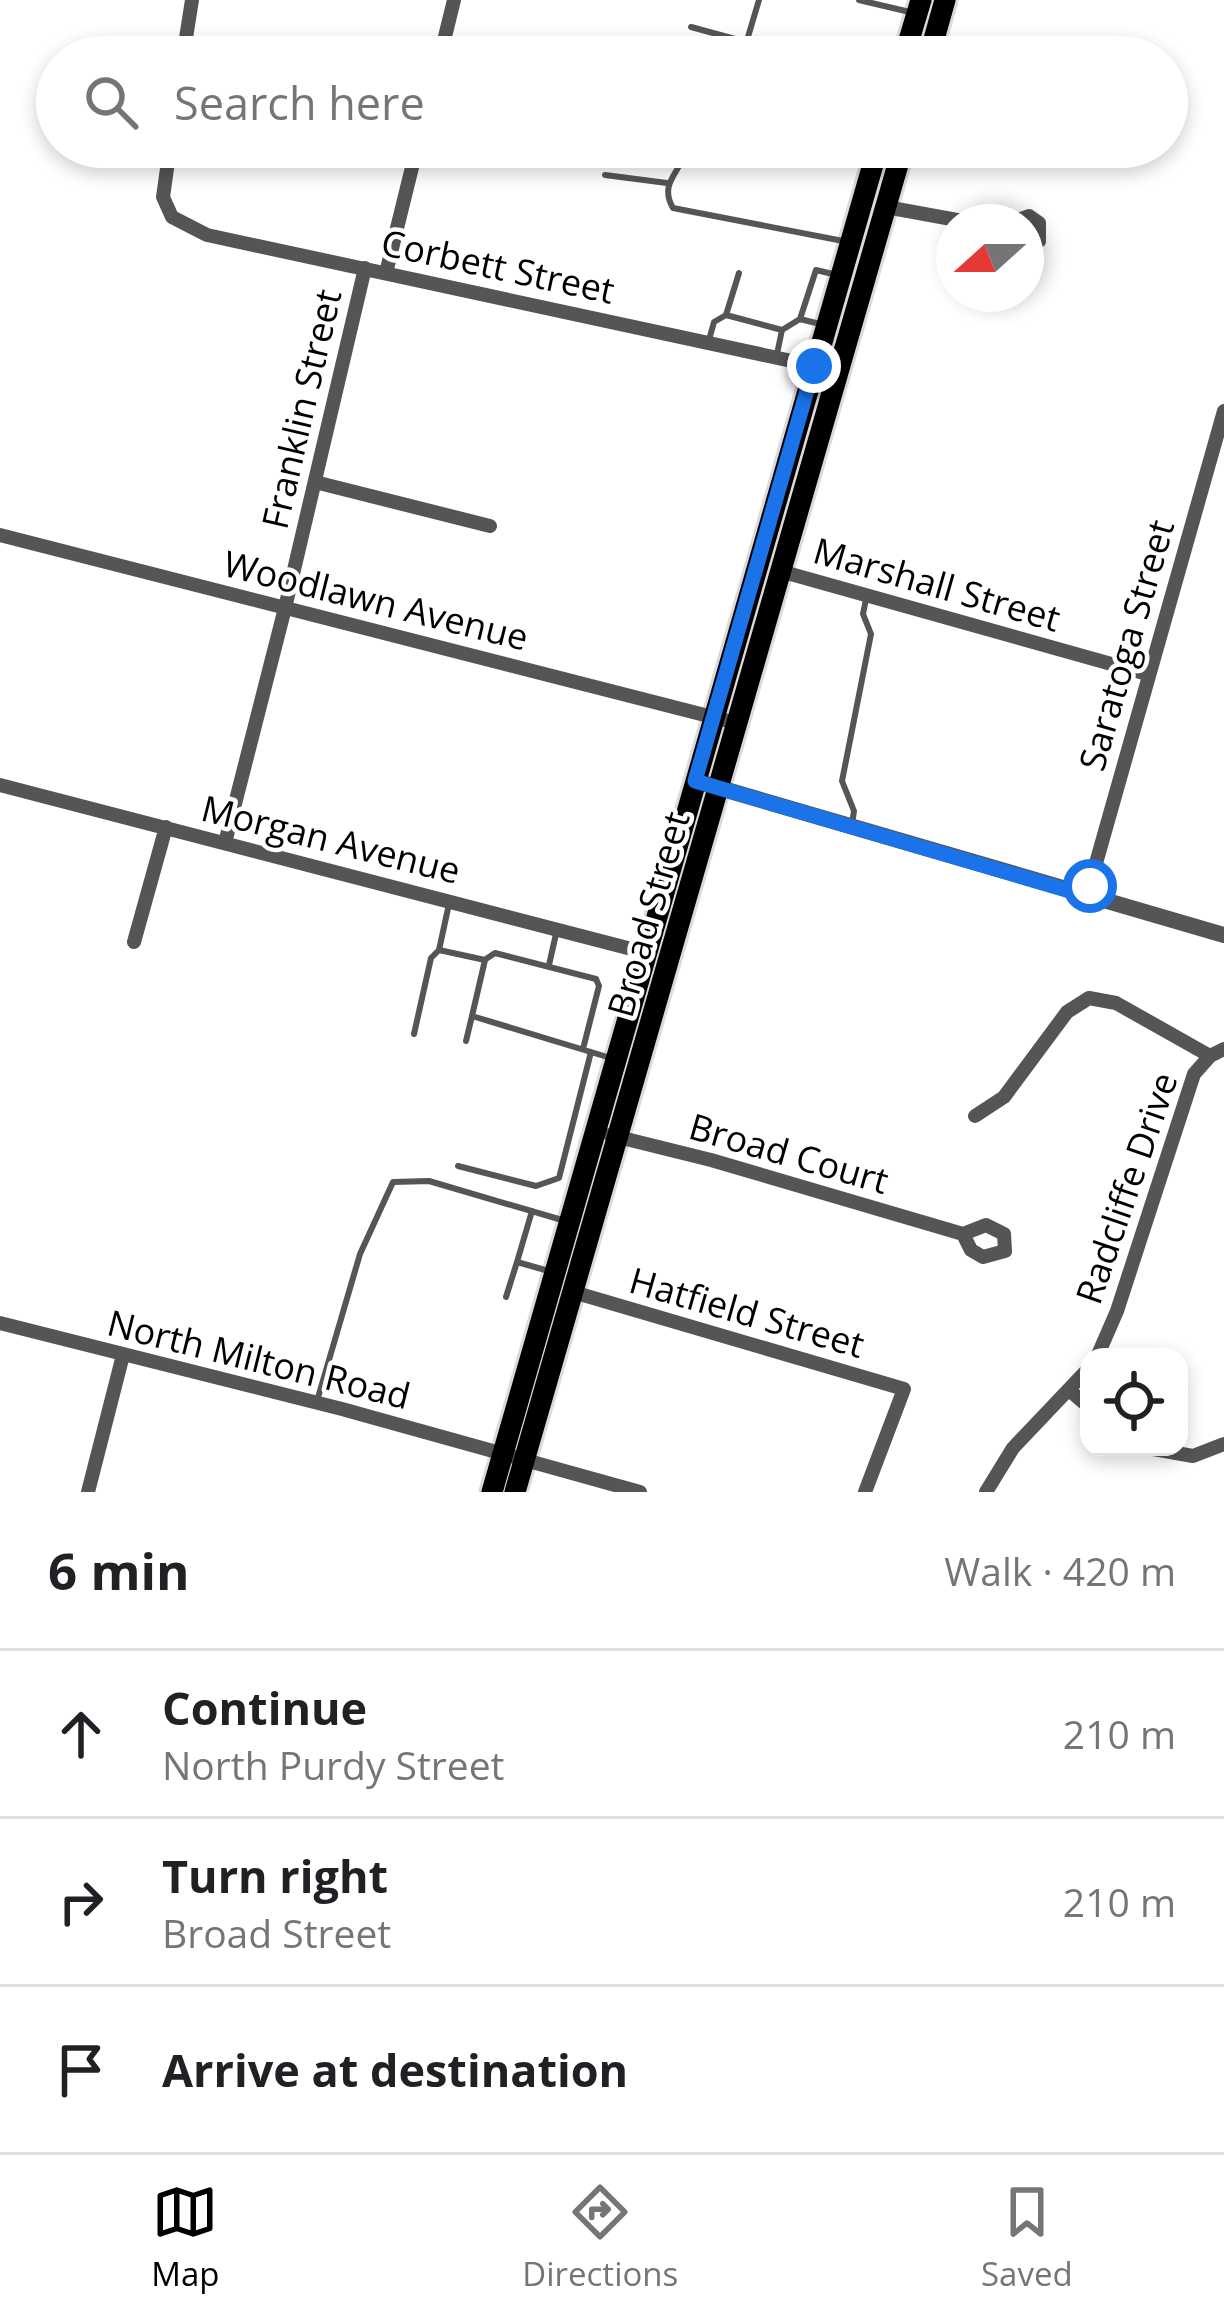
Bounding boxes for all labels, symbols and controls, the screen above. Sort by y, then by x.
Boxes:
search box [36,36,1188,168]
icon: search [78,69,144,135]
text: Search here [174,72,425,133]
north arrow [936,204,1044,312]
street label: Corbett Street [377,217,619,315]
street label: Franklin Street [250,284,352,534]
route end [787,339,841,393]
street label: Saratoga Street [1067,514,1185,776]
street label: Marshall Street [808,525,1066,643]
street label: Woodlawn Avenue [219,538,533,662]
street label: Morgan Avenue [196,783,466,895]
street label: Broad Street [595,806,701,1022]
route start [1063,859,1117,913]
street label: Radcliffe Drive [1064,1066,1188,1310]
street label: Broad Court [684,1101,894,1205]
street label: Hatfield Street [624,1255,870,1369]
street label: North Milton Road [103,1298,415,1420]
map controls [1080,1348,1188,1456]
button: locate [1080,1348,1188,1456]
text: 6 min [48,1535,190,1605]
text: Walk · 420 m [944,1544,1176,1597]
text: Continue [162,1677,367,1738]
icon: ahead [48,1701,114,1767]
text: 210 m [1063,1707,1176,1760]
text: North Purdy Street [162,1738,505,1791]
text: Turn right [162,1845,388,1906]
icon: right [48,1869,114,1935]
text: 210 m [1063,1875,1176,1928]
text: Broad Street [162,1906,391,1959]
icon: arrive [48,2037,114,2103]
text: Arrive at destination [162,2039,628,2100]
tab: Map [151,2179,220,2296]
tab: Directions [522,2179,678,2296]
tab: Saved [981,2179,1073,2296]

